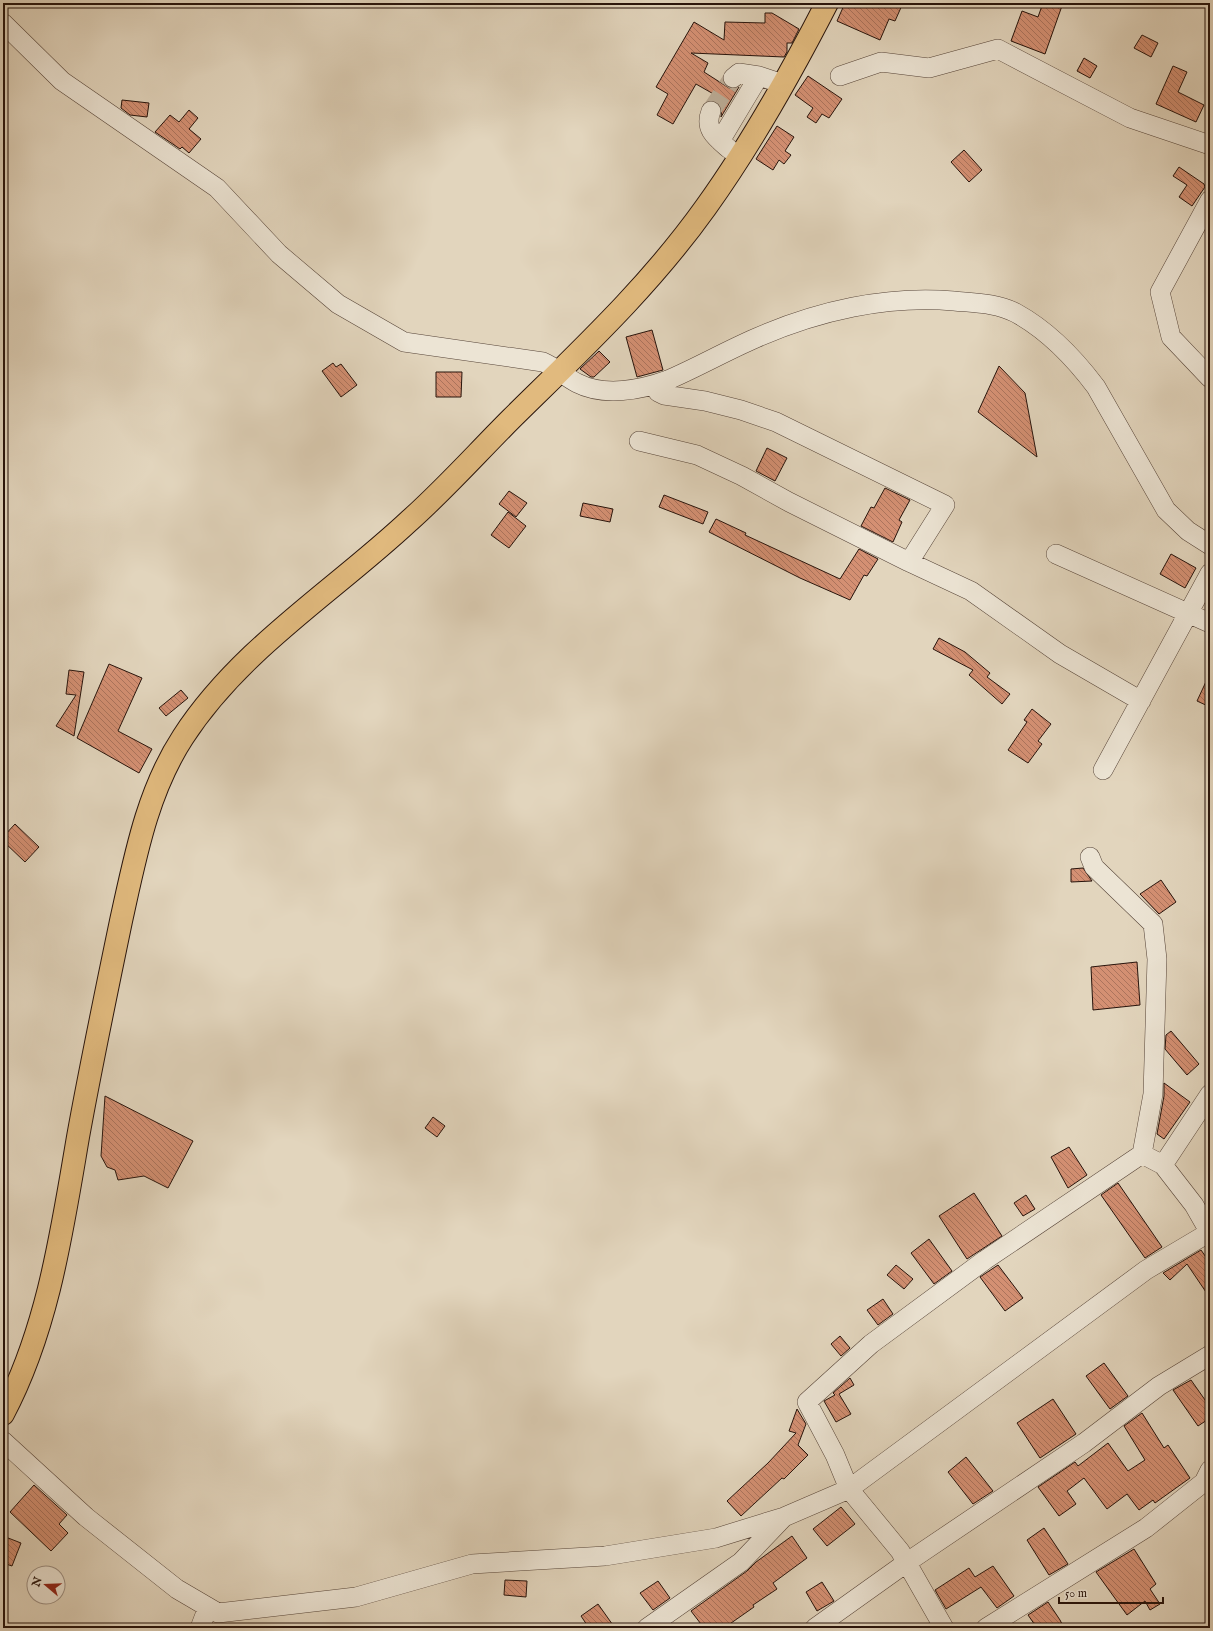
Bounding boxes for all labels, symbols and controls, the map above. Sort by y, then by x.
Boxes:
north arrow [26,1565,66,1605]
text: N [29,1575,46,1590]
scale bar [1059,1579,1163,1605]
text: 50 m [1065,1586,1087,1601]

